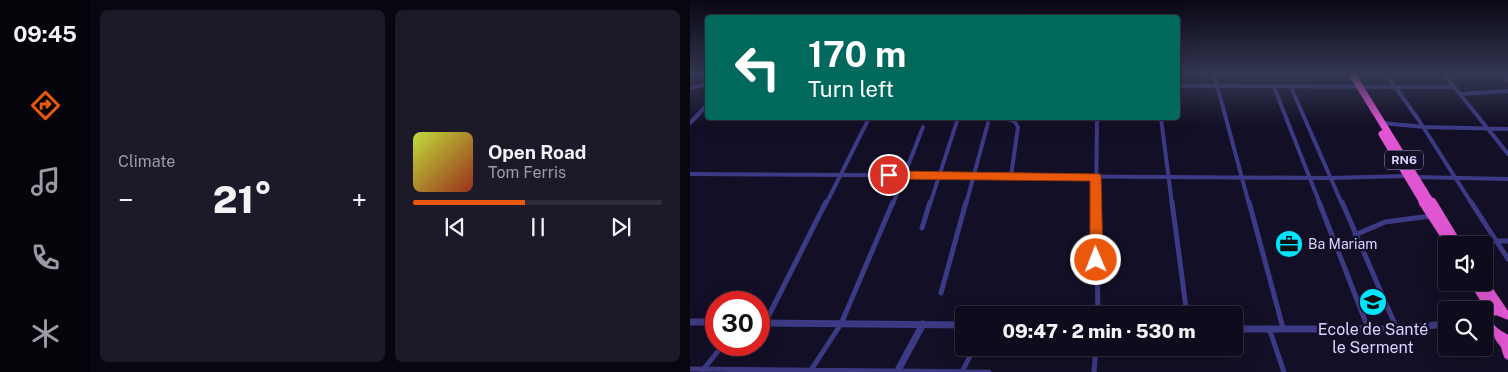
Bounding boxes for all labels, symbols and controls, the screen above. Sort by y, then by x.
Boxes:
text: 09:45 [13,21,77,47]
text: 170 m [808,34,906,75]
icon: left [725,35,790,100]
text: Turn left [808,76,894,102]
icon: directions [28,88,63,123]
text: Open Road [488,141,586,163]
road number: RN6 [1385,150,1423,170]
text: Climate [118,152,175,171]
pin [868,154,910,196]
icon: arrive [875,161,903,189]
text: Tom Ferris [488,163,566,182]
icon: music [28,164,63,199]
text: 21° [213,177,272,222]
text: − [118,183,134,216]
text: + [351,183,367,216]
icon: previous [441,213,469,241]
icon: pause [524,213,552,241]
icon: next [607,213,635,241]
office icon: Ba Mariam [1274,229,1304,259]
position arrow [1069,233,1121,285]
place label: Ba Mariam [1308,236,1377,252]
map controls [1438,236,1493,356]
button: sound [1438,236,1493,291]
icon: phone [28,240,63,275]
school or university icon: Ecole de Santé le Serment [1358,287,1388,317]
speed limit sign: 30 [705,291,770,356]
button: search [1438,301,1493,356]
icon: climate [28,316,63,351]
text: 09:47 · 2 min · 530 m [1003,320,1195,342]
place label: Ecole de Santé le Serment [1318,320,1428,357]

